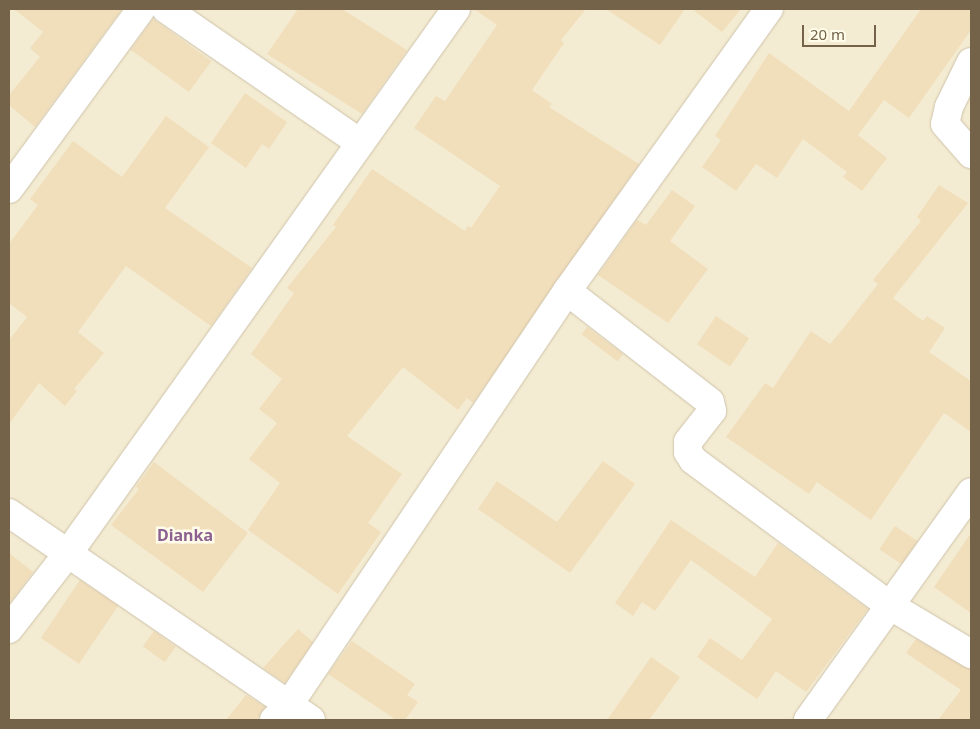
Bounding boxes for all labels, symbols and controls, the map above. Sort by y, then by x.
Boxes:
scale bar [805,15,879,47]
text: 20 m [810,24,845,44]
district label: Dianka [157,525,213,545]

